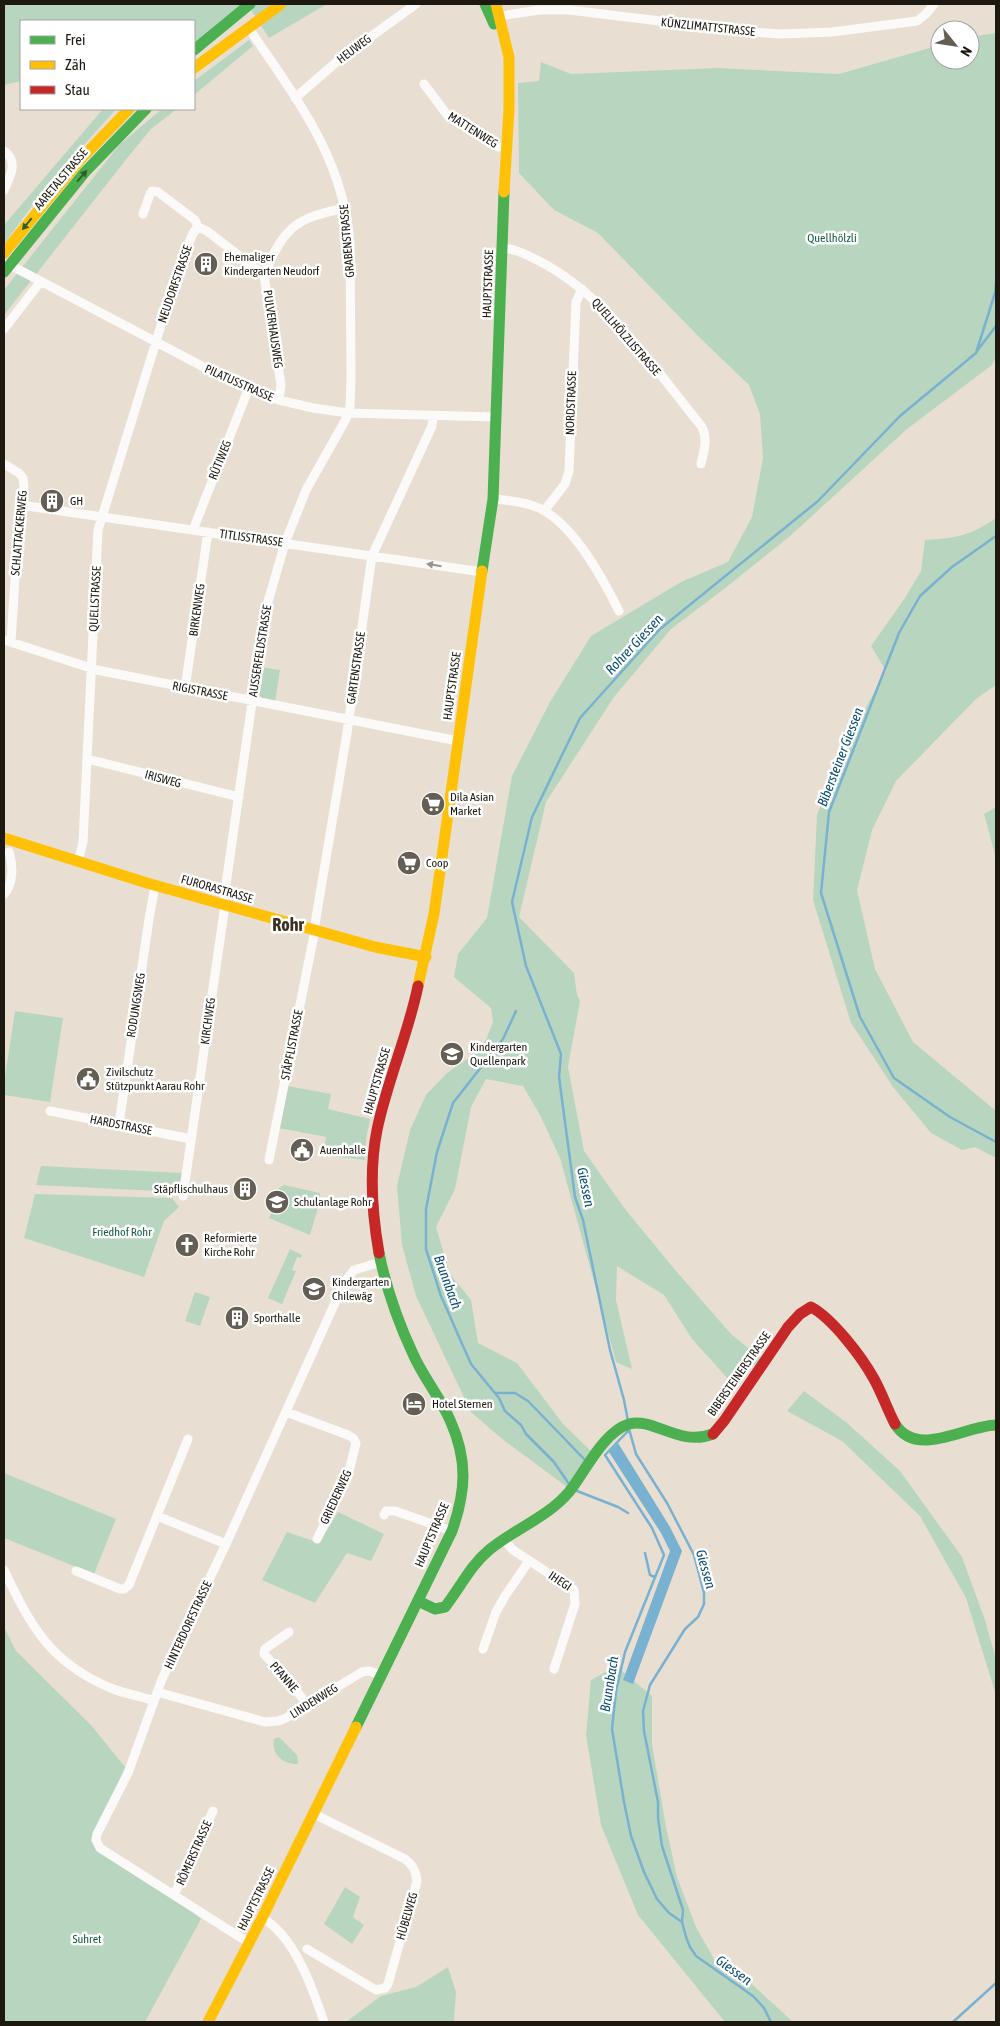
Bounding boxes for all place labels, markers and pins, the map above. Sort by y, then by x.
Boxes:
place label: Ehemaliger Kindergarten Neudorf [224,250,320,278]
building icon: Ehemaliger Kindergarten Neudorf [193,251,219,277]
building icon: GH [39,488,65,514]
place label: GH [70,494,83,508]
place label: Dila Asian Market [450,790,494,818]
supermarket icon: Dila Asian Market [420,791,446,817]
supermarket icon: Coop [396,850,422,876]
place label: Coop [426,856,449,870]
place label: Kindergarten Quellenpark [470,1040,527,1068]
school or university icon: Kindergarten Quellenpark [439,1041,465,1067]
place label: Zivilschutz Stützpunkt Aarau Rohr [106,1065,205,1093]
public building icon: Zivilschutz Stützpunkt Aarau Rohr [75,1066,101,1092]
public building icon: Auenhalle [289,1137,315,1163]
place label: Auenhalle [320,1143,366,1157]
building icon: Stäpflischulhaus [232,1176,258,1202]
place label: Stäpflischulhaus [154,1182,228,1196]
school or university icon: Schulanlage Rohr [264,1189,290,1215]
place label: Schulanlage Rohr [294,1195,372,1209]
place label: Reformierte Kirche Rohr [204,1231,257,1259]
church icon: Reformierte Kirche Rohr [174,1232,200,1258]
place label: Kindergarten Chilewäg [332,1275,389,1303]
school or university icon: Kindergarten Chilewäg [301,1276,327,1302]
building icon: Sporthalle [224,1305,250,1331]
place label: Sporthalle [254,1311,300,1325]
hotel icon: Hotel Sternen [401,1391,427,1417]
place label: Hotel Sternen [432,1397,493,1411]

